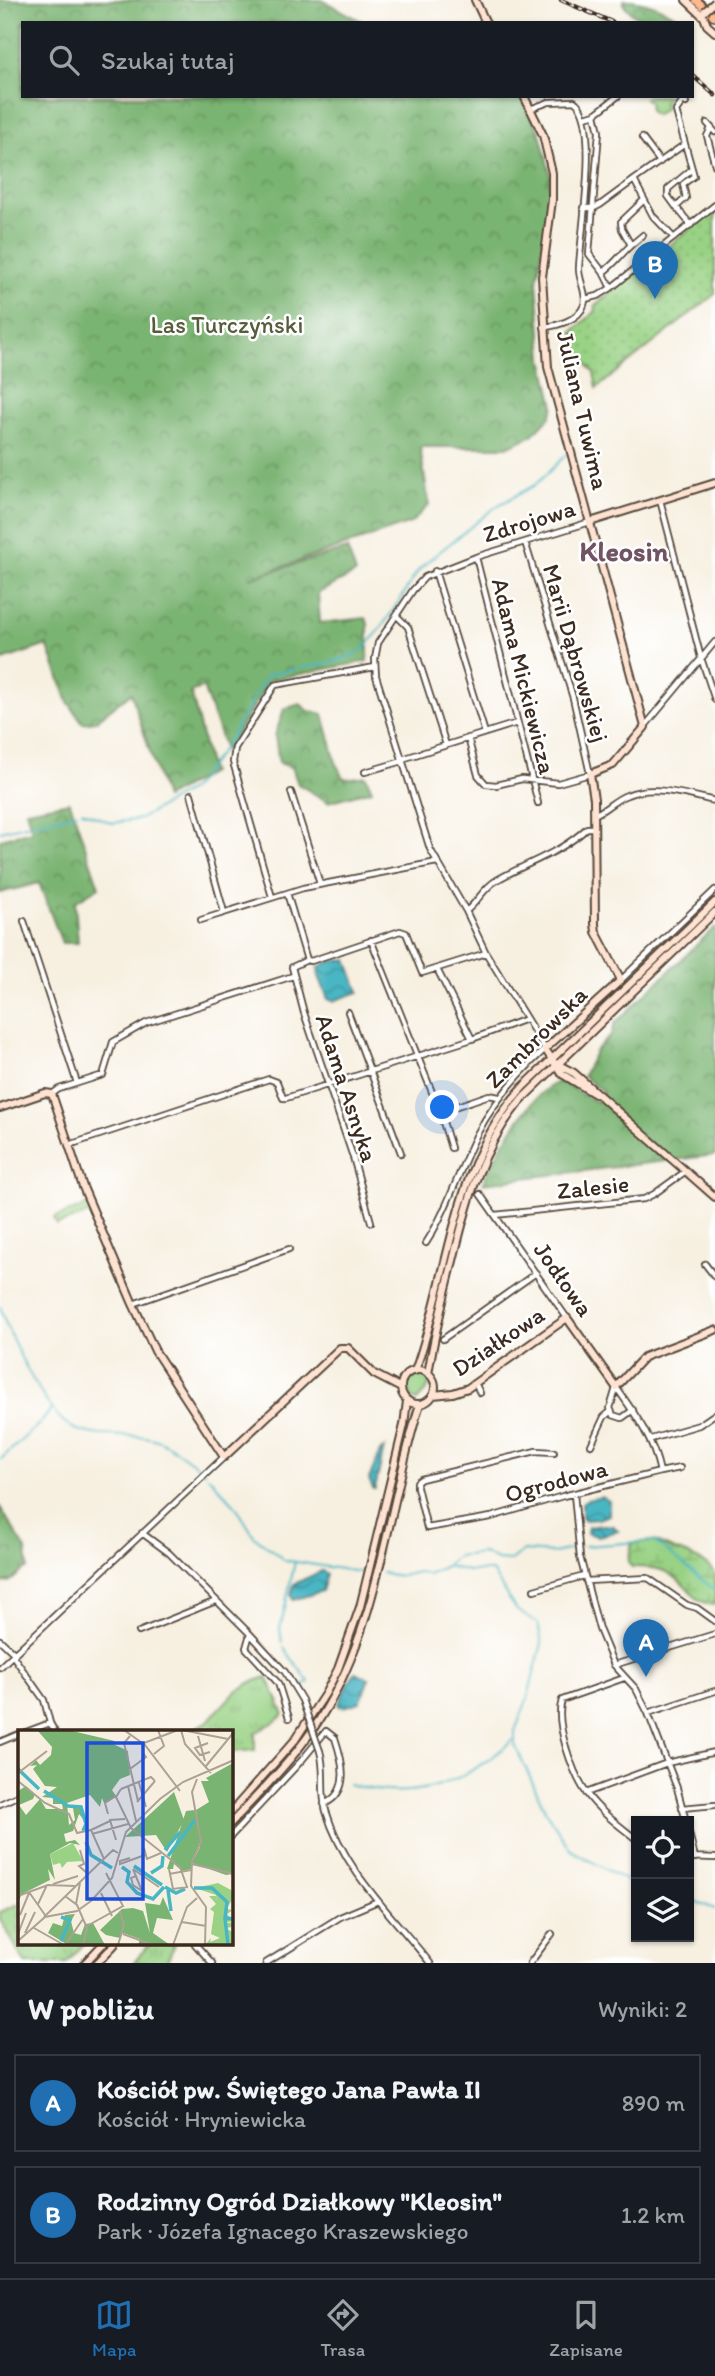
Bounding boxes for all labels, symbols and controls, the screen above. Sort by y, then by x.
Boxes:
search box [21,21,694,98]
icon: search [45,41,83,79]
text: Szukaj tutaj [101,44,234,76]
pin: B [632,241,678,299]
park label: Las Turczyński [151,310,303,339]
street label: Juliana Tuwima [551,328,616,493]
street label: Zdrojowa [479,493,579,549]
district label: Kleosin [580,534,669,568]
street label: Marii Dąbrowskiej [537,561,615,745]
street label: Adama Mickiewicza [486,575,563,778]
street label: Zambrowska [479,980,593,1094]
street label: Adama Asnyka [309,1011,385,1166]
your location [425,1090,459,1124]
street label: Zalesie [555,1169,631,1205]
street label: Jodłowa [528,1236,600,1322]
street label: Działkowa [446,1299,550,1382]
street label: Ogrodowa [501,1453,611,1509]
pin: A [623,1619,669,1677]
inset map [18,1730,233,1946]
map controls [631,1816,694,1942]
button: locate [631,1816,694,1879]
button: layers [631,1879,694,1942]
text: W pobliżu [28,1990,154,2027]
text: Wyniki: 2 [598,1995,687,2023]
text: Kościół pw. Świętego Jana Pawła II [97,2073,481,2105]
text: A [46,2089,60,2117]
text: 890 m [622,2089,685,2117]
text: Kościół · Hryniewicka [97,2105,306,2133]
text: Rodzinny Ogród Działkowy "Kleosin" [97,2185,502,2217]
text: B [46,2201,60,2229]
text: 1.2 km [621,2201,685,2229]
text: Park · Józefa Ignacego Kraszewskiego [97,2217,468,2245]
tab: Mapa [92,2296,136,2361]
tab: Trasa [320,2296,365,2361]
tab: Zapisane [549,2296,623,2361]

